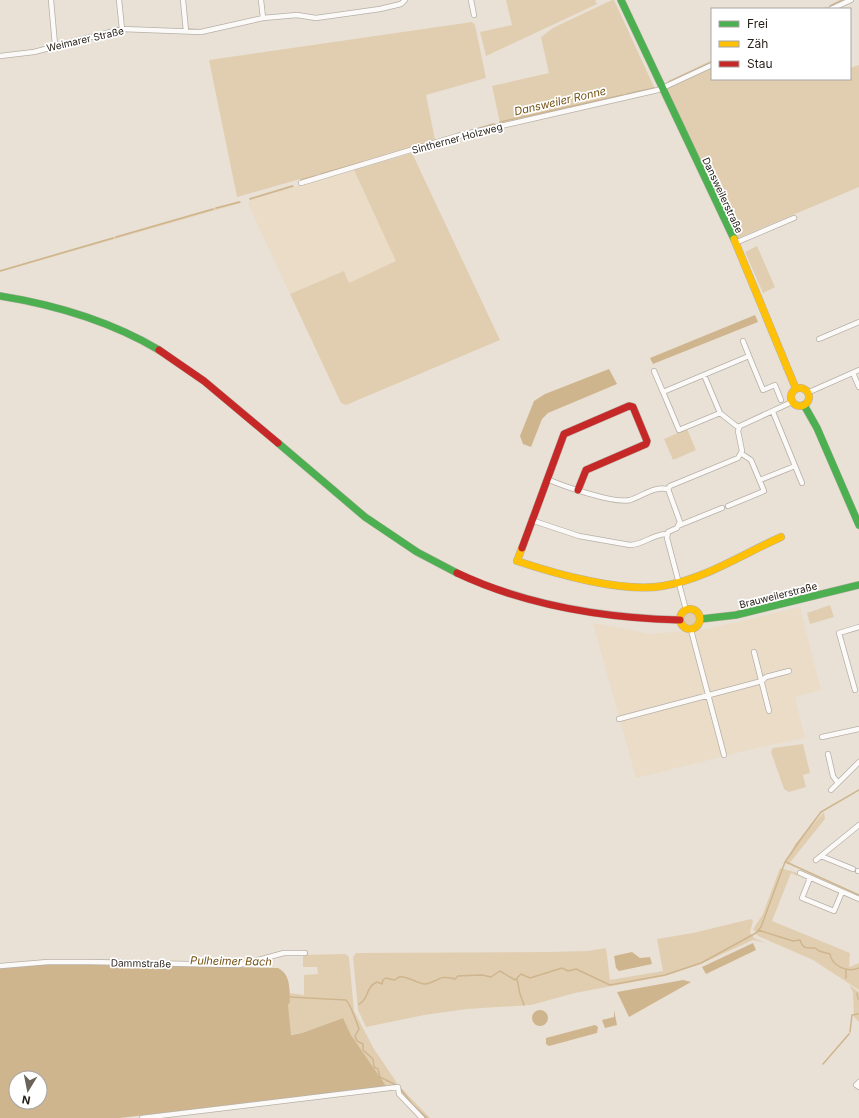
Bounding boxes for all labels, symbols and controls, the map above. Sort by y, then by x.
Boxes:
legend [711,8,851,80]
text: Frei [747,16,768,31]
street label: Weimarer Straße [45,24,125,54]
text: Zäh [747,36,768,51]
text: Stau [747,56,773,71]
water label: Dansweiler Ronne [513,84,607,118]
street label: Sintherner Holzweg [410,120,504,156]
street label: Dansweilerstraße [700,155,746,235]
street label: Brauweilerstraße [738,579,818,611]
water label: Pulheimer Bach [190,953,272,969]
street label: Dammstraße [111,956,171,970]
north arrow [8,1070,48,1110]
text: N [21,1092,32,1107]

